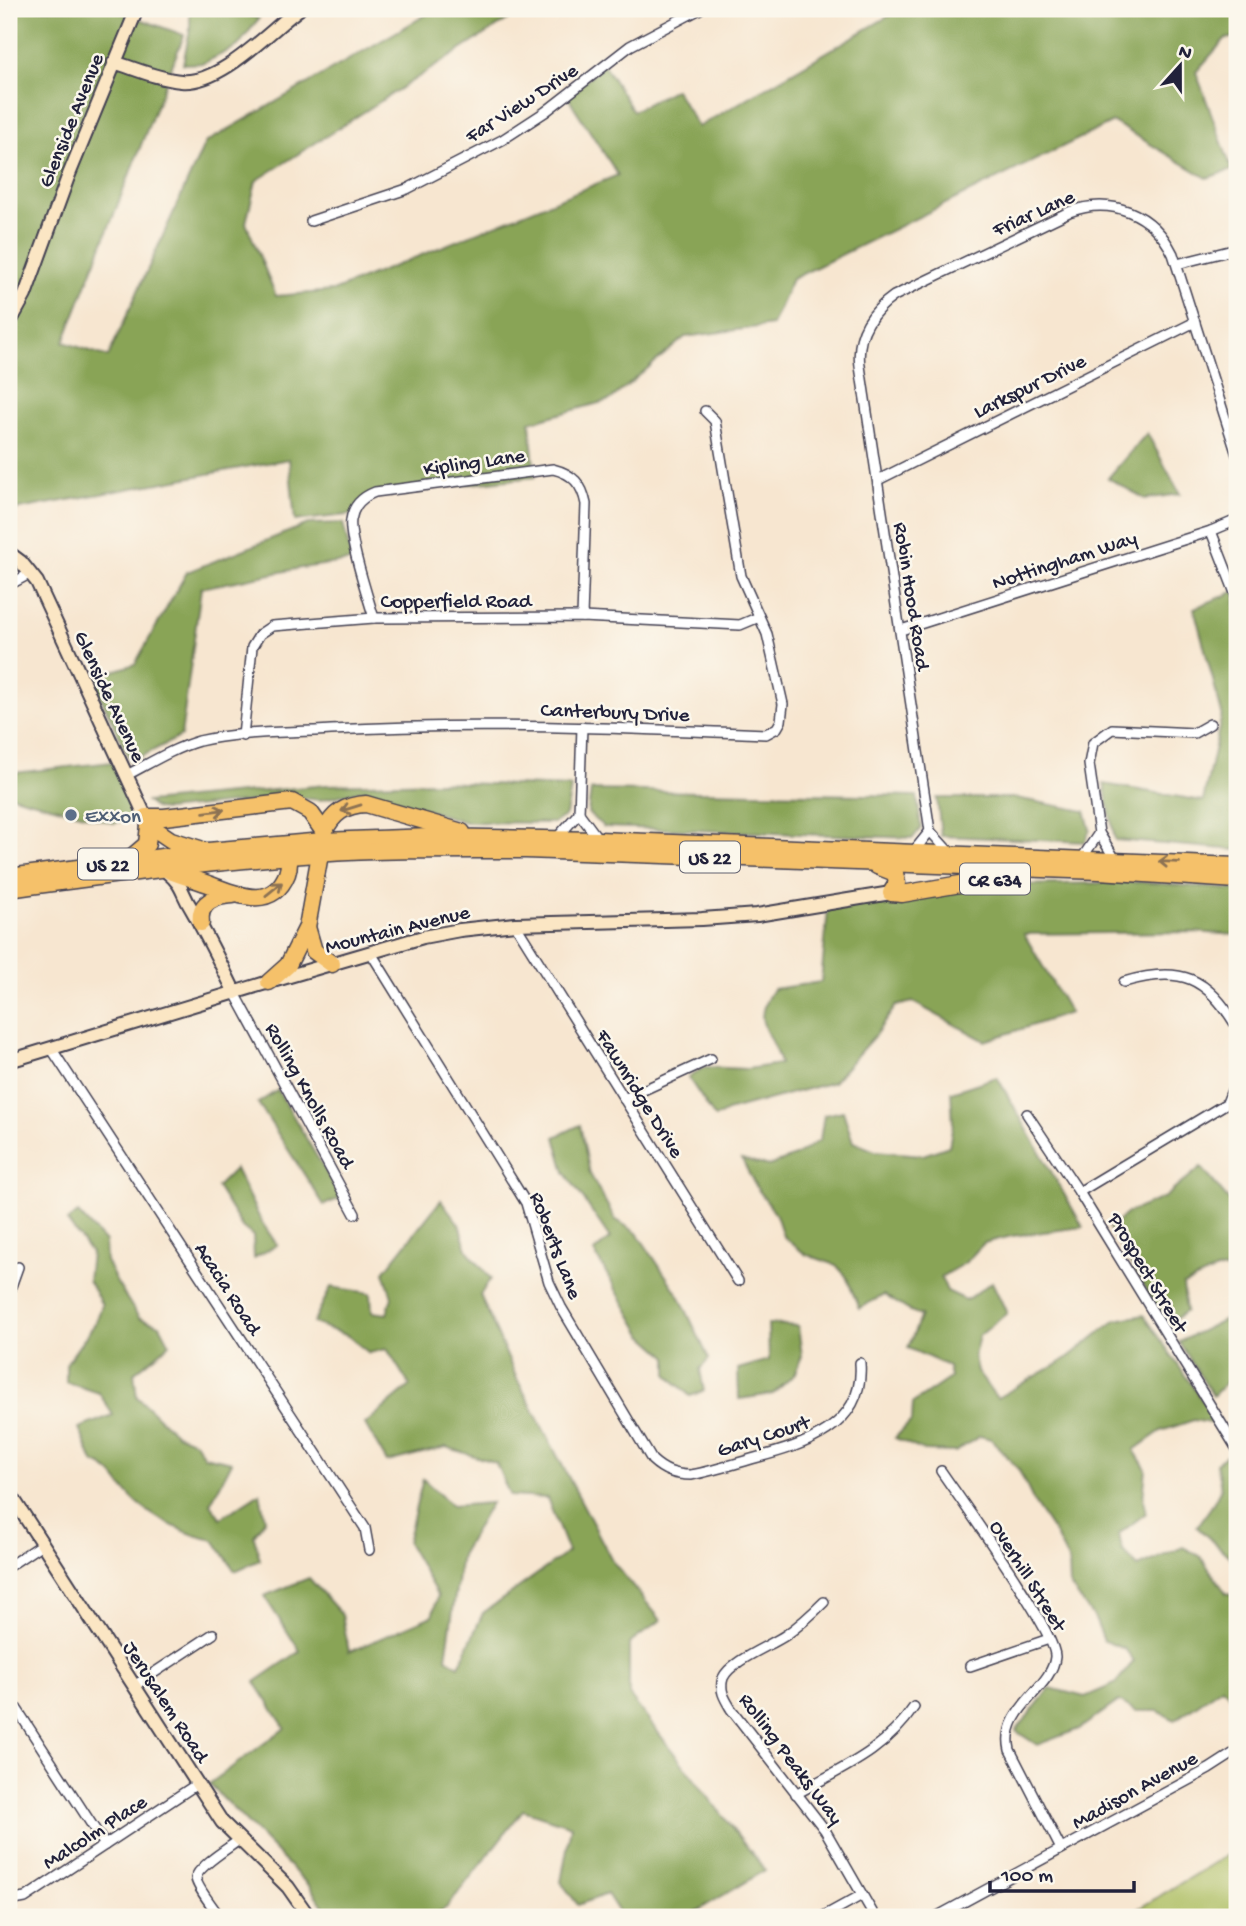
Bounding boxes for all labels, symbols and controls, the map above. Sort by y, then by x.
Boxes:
north arrow [1144,32,1214,102]
text: N [1175,40,1195,66]
street label: Glenside Avenue [35,50,112,192]
street label: Far View Drive [461,59,585,151]
street label: Friar Lane [989,186,1080,245]
street label: Larkspur Drive [970,350,1092,426]
street label: Kipling Lane [422,445,528,484]
street label: Robin Hood Road [886,521,934,674]
street label: Nottingham Way [989,527,1141,598]
street label: Copperfield Road [381,591,533,616]
street label: Glenside Avenue [66,628,150,768]
street label: Canterbury Drive [540,699,691,730]
one-way arrow [340,802,362,815]
one-way arrow [202,804,225,817]
place label: Exxon [85,806,141,831]
marker: Exxon [63,807,79,823]
road number: US 22 [680,842,740,872]
road number: US 22 [78,848,138,880]
one-way arrow [1158,855,1181,868]
road number: CR 634 [960,864,1030,894]
one-way arrow [265,881,283,897]
street label: Mountain Avenue [323,901,474,961]
street label: Rolling Knolls Road [258,1019,359,1175]
street label: Fawnridge Drive [588,1025,688,1165]
street label: Roberts Lane [522,1189,586,1304]
street label: Prospect Street [1100,1208,1193,1340]
street label: Acacia Road [187,1239,266,1342]
street label: Gary Court [715,1411,816,1465]
street label: Overhill Street [982,1517,1071,1639]
street label: Jerusalem Road [115,1637,214,1770]
street label: Rolling Peaks Way [731,1689,847,1831]
street label: Madison Avenue [1068,1747,1204,1837]
street label: Malcolm Place [39,1790,154,1877]
scale bar [990,1849,1134,1893]
text: 100 m [1000,1865,1053,1890]

